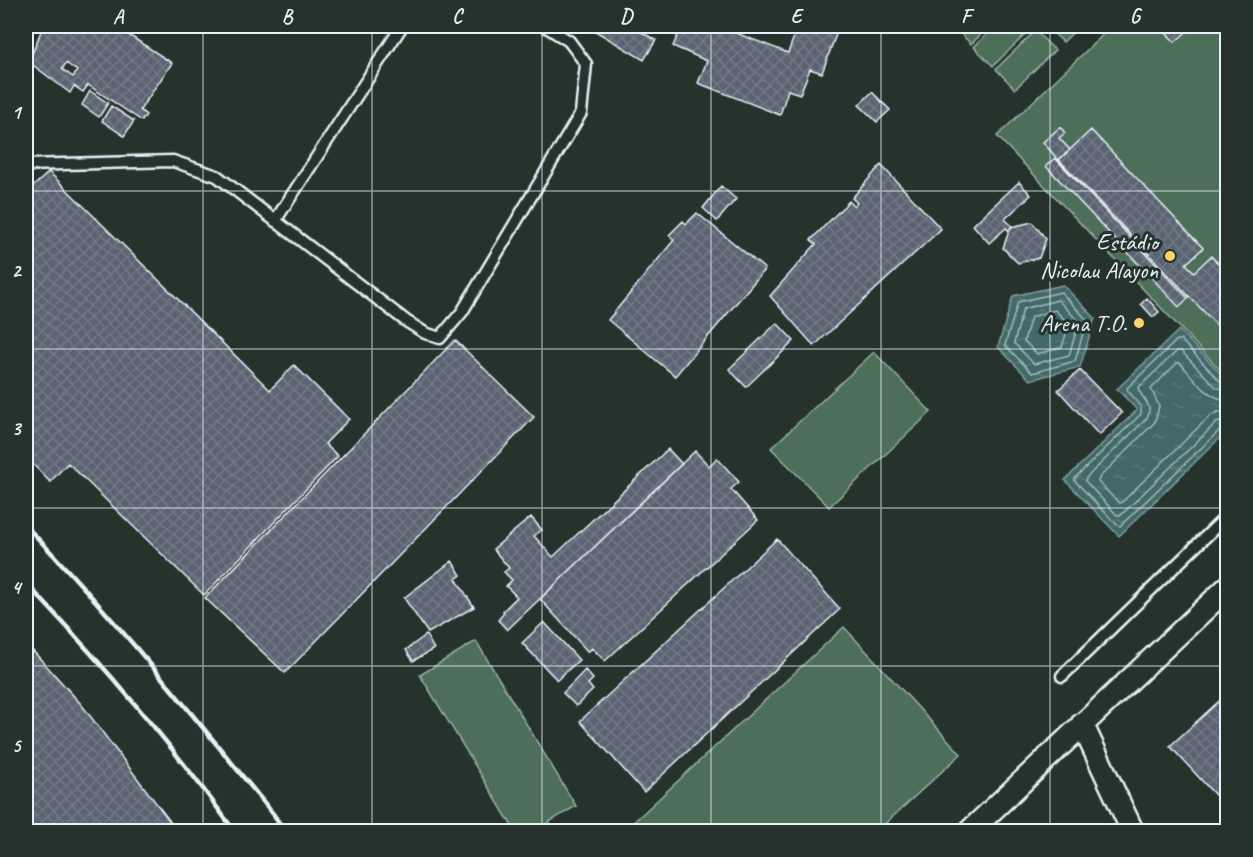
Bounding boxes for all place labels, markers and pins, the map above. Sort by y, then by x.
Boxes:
place label: Estádio Nicolau Alayon [1040,227,1161,285]
marker: Estádio Nicolau Alayon [1163,249,1177,263]
place label: Arena T.O. [1040,308,1127,338]
marker: Arena T.O. [1132,316,1146,330]

